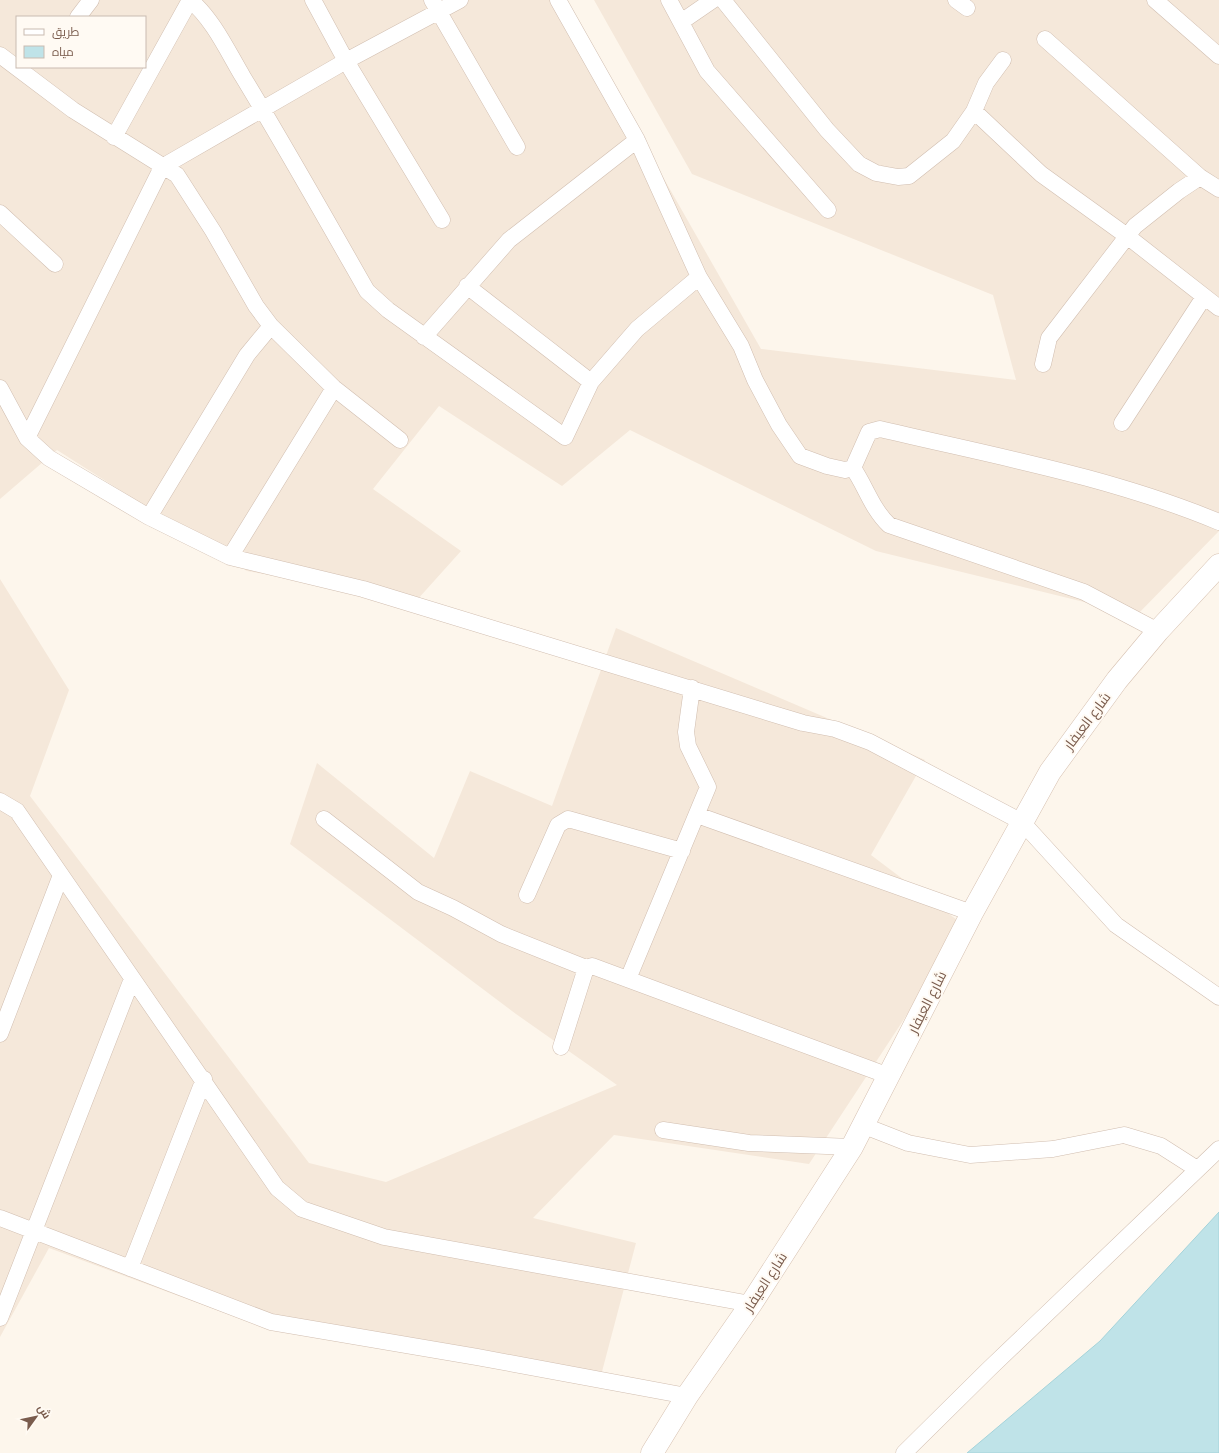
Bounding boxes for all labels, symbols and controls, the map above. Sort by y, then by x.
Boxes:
legend [16,16,146,68]
text: طريق [52,25,80,40]
text: مياه [52,45,74,60]
street label: شارع العيفار [1060,689,1115,754]
street label: شارع العيفار [904,968,950,1037]
street label: شارع العيفار [739,1249,791,1316]
north arrow [16,1397,56,1437]
text: ش [35,1402,53,1421]

